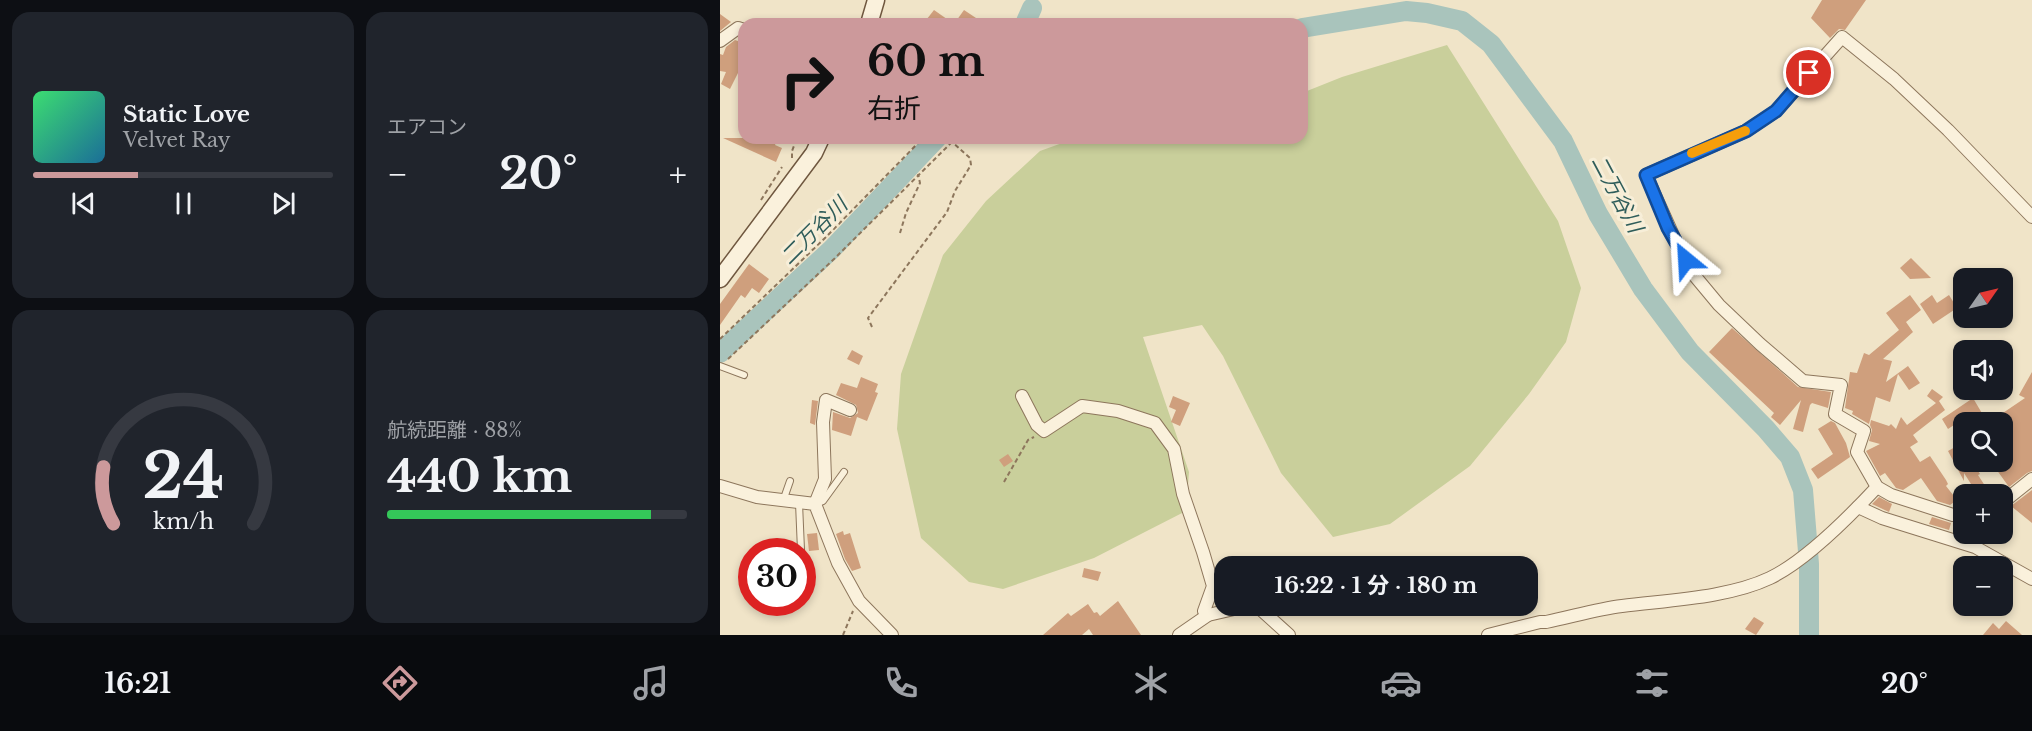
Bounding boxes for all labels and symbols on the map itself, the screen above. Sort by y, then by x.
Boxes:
pin [1783,47,1834,98]
water label: 二万谷川 [1586,151,1649,239]
water label: 二万谷川 [775,191,854,270]
position arrow [1654,228,1718,292]
north arrow [1953,268,2013,328]
speed limit sign: 30 [738,538,816,616]

